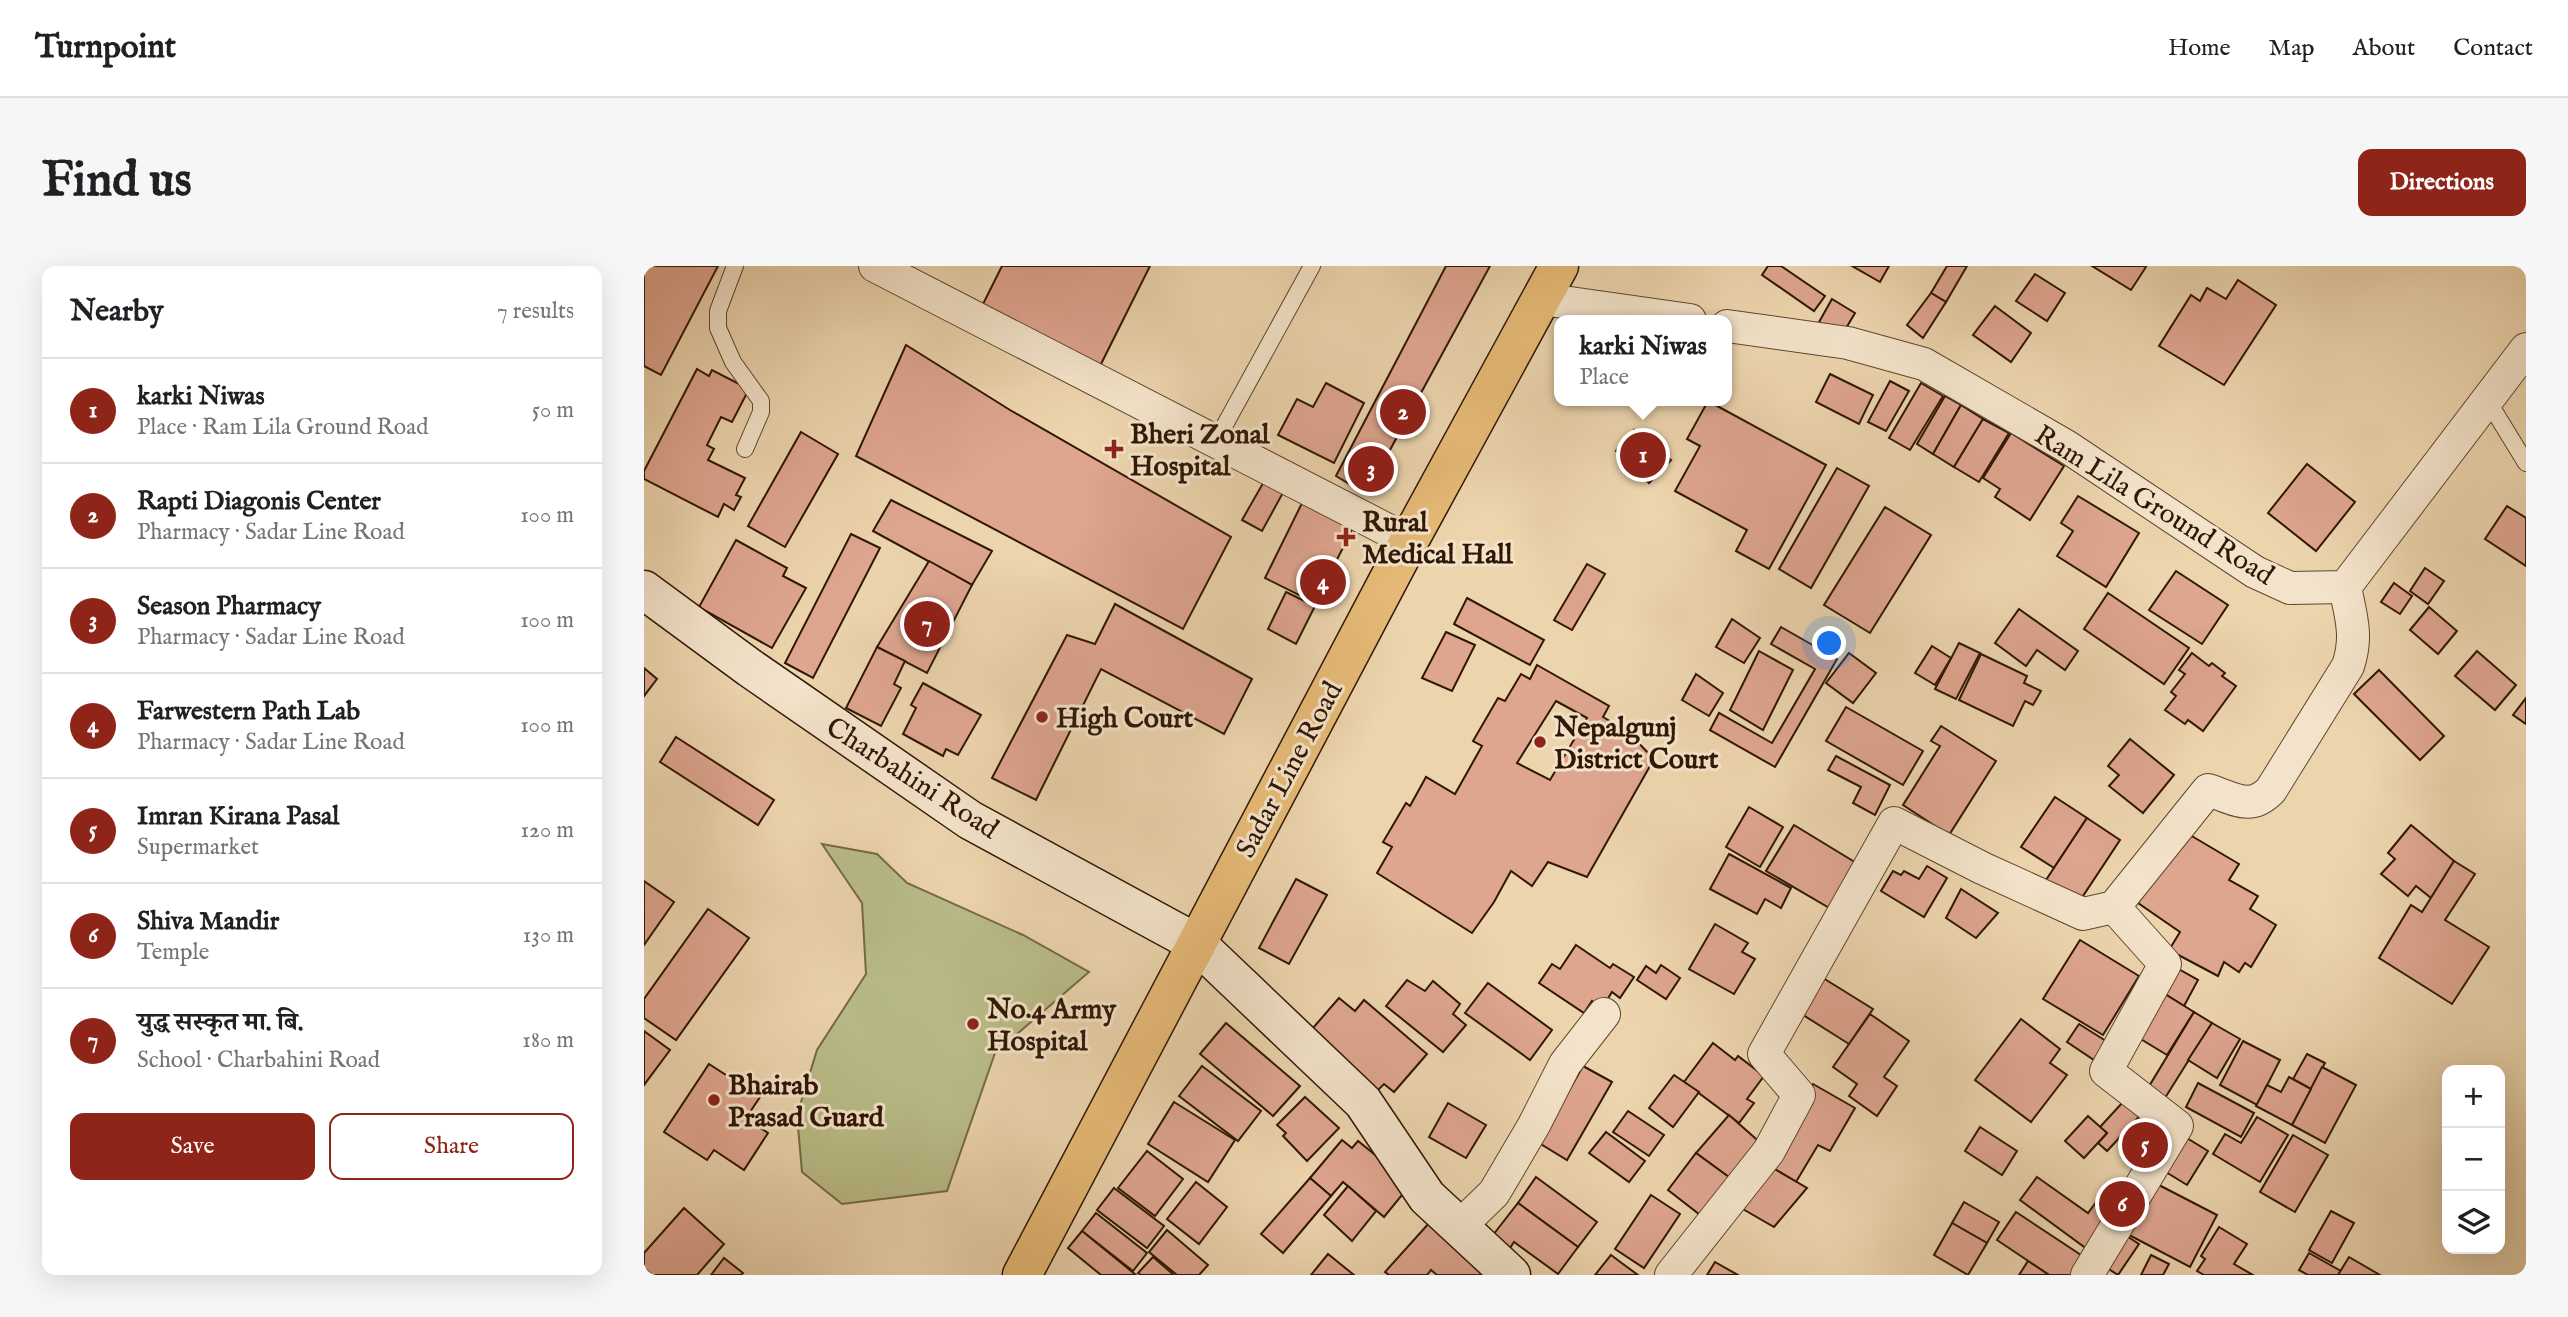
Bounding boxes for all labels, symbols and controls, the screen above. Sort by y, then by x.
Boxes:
text: Turnpoint [35,27,176,69]
text: Home [2168,33,2231,64]
text: Map [2269,33,2315,64]
text: About [2353,33,2415,64]
text: Contact [2453,33,2533,64]
button: Directions [2358,149,2526,216]
text: Find us [42,151,192,213]
text: Nearby [70,293,163,331]
text: 7 results [497,297,574,326]
popup [1554,315,1732,406]
text: karki Niwas [1579,330,1707,363]
text: Place [1579,363,1629,392]
text: karki Niwas [137,380,265,413]
pin: 2 [1380,386,1426,438]
text: 1 [89,396,97,425]
text: 50 m [532,396,574,425]
text: Place · Ram Lila Ground Road [137,413,428,442]
place label: Bheri Zonal Hospital [1130,418,1271,485]
street label: Ram Lila Ground Road [2028,418,2280,594]
pin: 1 [1620,429,1666,481]
marker: Bheri Zonal Hospital [1104,439,1124,459]
pin: 3 [1348,443,1394,495]
text: Rapti Diagonis Center [137,485,381,518]
text: 2 [88,501,98,530]
text: 100 m [520,501,574,530]
place label: Rural Medical Hall [1362,506,1514,573]
text: Pharmacy · Sadar Line Road [137,518,405,547]
marker: Rural Medical Hall [1336,527,1356,547]
pin: 4 [1300,556,1346,608]
text: Season Pharmacy [137,590,321,623]
pin: 7 [904,598,950,650]
text: 3 [89,606,97,635]
text: 100 m [520,606,574,635]
text: Pharmacy · Sadar Line Road [137,623,405,652]
your location [1812,626,1846,660]
street label: Sadar Line Road [1229,676,1351,864]
text: Farwestern Path Lab [137,695,360,728]
place label: High Court [1056,702,1194,737]
marker: High Court [1034,709,1050,725]
street label: Charbahini Road [819,710,1004,848]
text: 4 [87,711,99,740]
text: 100 m [520,711,574,740]
place label: Nepalgunj District Court [1553,711,1719,778]
text: Pharmacy · Sadar Line Road [137,728,405,757]
marker: Nepalgunj District Court [1532,734,1548,750]
text: Imran Kirana Pasal [137,800,339,833]
text: 5 [89,816,97,845]
text: 120 m [521,816,574,845]
text: Supermarket [137,833,259,862]
text: Shiva Mandir [137,905,279,938]
text: 6 [88,921,98,950]
text: 130 m [523,921,574,950]
text: Temple [137,938,209,967]
place label: No.4 Army Hospital [986,993,1117,1060]
text: युद्ध सस्कृत मा. बि. [137,1006,303,1039]
marker: No.4 Army Hospital [965,1016,981,1032]
text: 7 [88,1026,98,1055]
text: 180 m [522,1026,574,1055]
text: School · Charbahini Road [137,1046,380,1075]
map controls [2442,1065,2505,1254]
button: + [2442,1065,2505,1128]
place label: Bhairab Prasad Guard [728,1069,885,1136]
marker: Bhairab Prasad Guard [706,1092,722,1108]
button: Save [70,1113,315,1180]
button: Share [329,1113,574,1180]
pin: 5 [2122,1119,2168,1171]
button: − [2442,1128,2505,1191]
pin: 6 [2099,1178,2145,1230]
button: layers [2442,1191,2505,1254]

